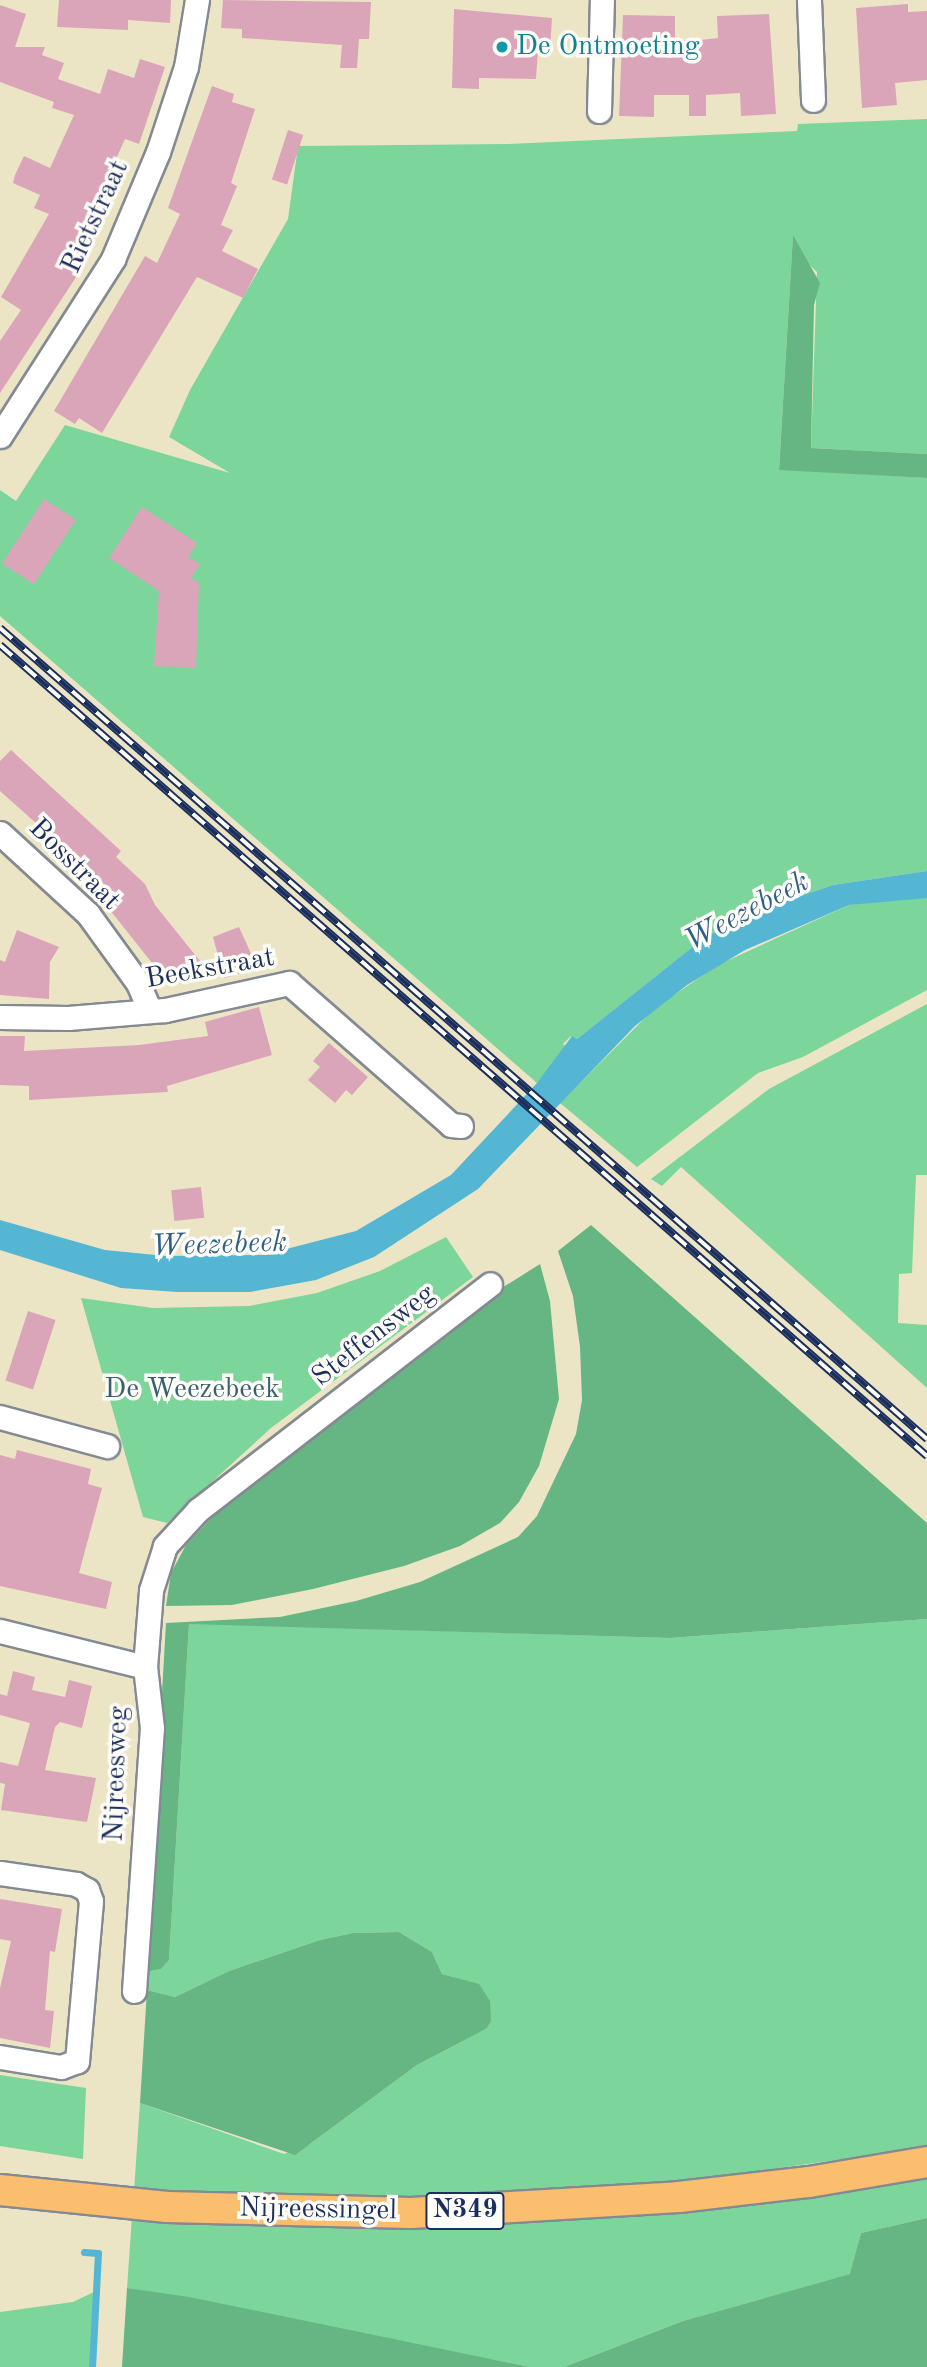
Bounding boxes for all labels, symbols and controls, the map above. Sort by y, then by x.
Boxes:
place label: De Ontmoeting [516,30,700,64]
marker: De Ontmoeting [494,39,510,55]
street label: Rietstraat [55,155,137,279]
street label: Bosstraat [21,812,127,918]
water label: Weezebeek [678,864,816,960]
street label: Beekstraat [143,941,277,997]
water label: Weezebeek [150,1225,288,1265]
street label: Steffensweg [306,1277,442,1395]
park label: De Weezebeek [104,1373,280,1407]
street label: Nijreesweg [98,1706,136,1842]
road number: N349 [425,2188,505,2234]
street label: Nijreessingel [239,2192,397,2228]

